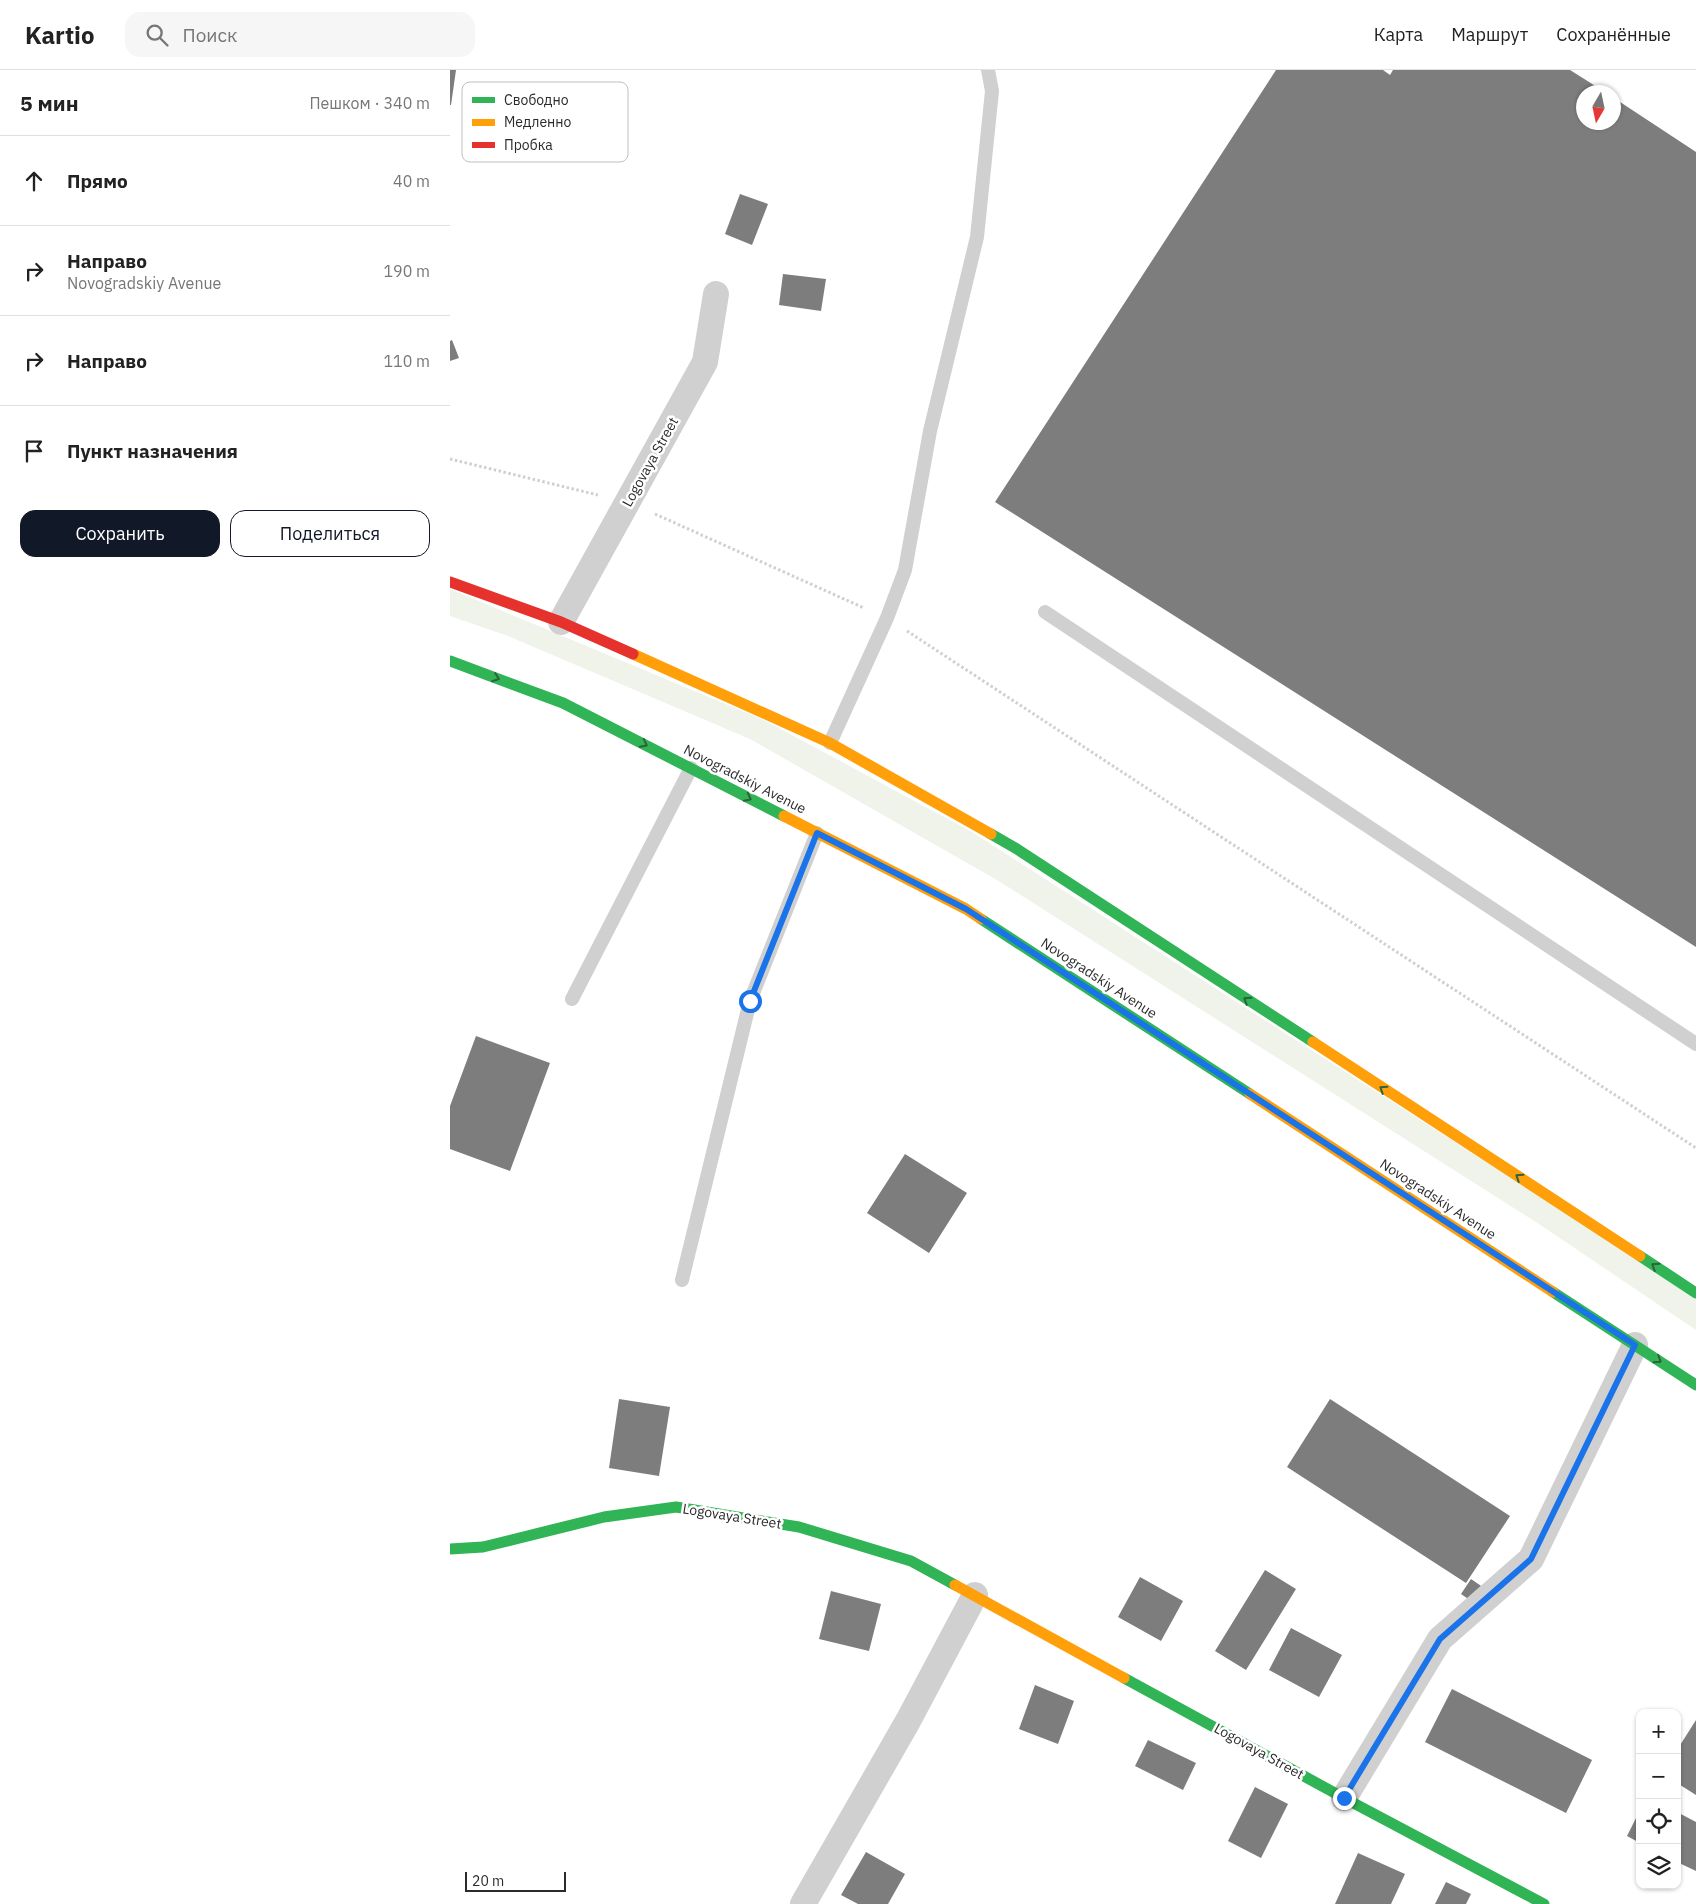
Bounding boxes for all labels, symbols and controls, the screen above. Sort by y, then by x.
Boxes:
search box [125,12,475,57]
text: Kartio [25,19,95,51]
icon: search [143,21,171,49]
text: Поиск [183,23,238,47]
text: Карта [1374,23,1423,46]
text: Маршрут [1451,23,1528,46]
text: Сохранённые [1556,23,1671,46]
legend [462,82,628,162]
north arrow [1576,85,1621,130]
text: 5 мин [20,89,79,117]
text: Свободно [504,91,569,109]
text: Пешком · 340 m [309,93,430,113]
text: Медленно [504,113,572,131]
text: Пробка [504,136,553,154]
icon: ahead [20,167,48,195]
text: Прямо [67,169,128,193]
text: 40 m [393,171,430,191]
text: Направо [67,249,147,273]
icon: right [20,257,48,285]
text: 190 m [383,261,430,281]
text: Novogradskiy Avenue [67,273,221,293]
icon: right [20,347,48,375]
text: Направо [67,349,147,373]
text: 110 m [383,351,430,371]
street label: Logovaya Street [618,414,682,510]
icon: arrive [20,437,48,465]
text: Пункт назначения [67,439,238,463]
button: Сохранить [20,510,220,557]
button: Поделиться [230,510,430,557]
one-way arrow [491,672,500,682]
one-way arrow [639,738,648,748]
street label: Novogradskiy Avenue [681,740,810,818]
one-way arrow [743,792,752,802]
street label: Novogradskiy Avenue [1037,934,1161,1022]
route start [739,990,762,1013]
one-way arrow [1243,997,1253,1006]
one-way arrow [1379,1085,1388,1095]
street label: Novogradskiy Avenue [1376,1155,1500,1243]
one-way arrow [1515,1174,1524,1184]
one-way arrow [1652,1263,1661,1273]
one-way arrow [1652,1354,1661,1363]
street label: Logovaya Street [681,1499,783,1533]
map controls [1636,1709,1681,1889]
button: + [1636,1709,1681,1754]
street label: Logovaya Street [1211,1719,1307,1783]
button: − [1636,1754,1681,1799]
route end [1333,1787,1356,1810]
button: locate [1636,1799,1681,1844]
button: layers [1636,1844,1681,1889]
scale bar [465,1869,566,1892]
text: 20 m [472,1872,504,1890]

